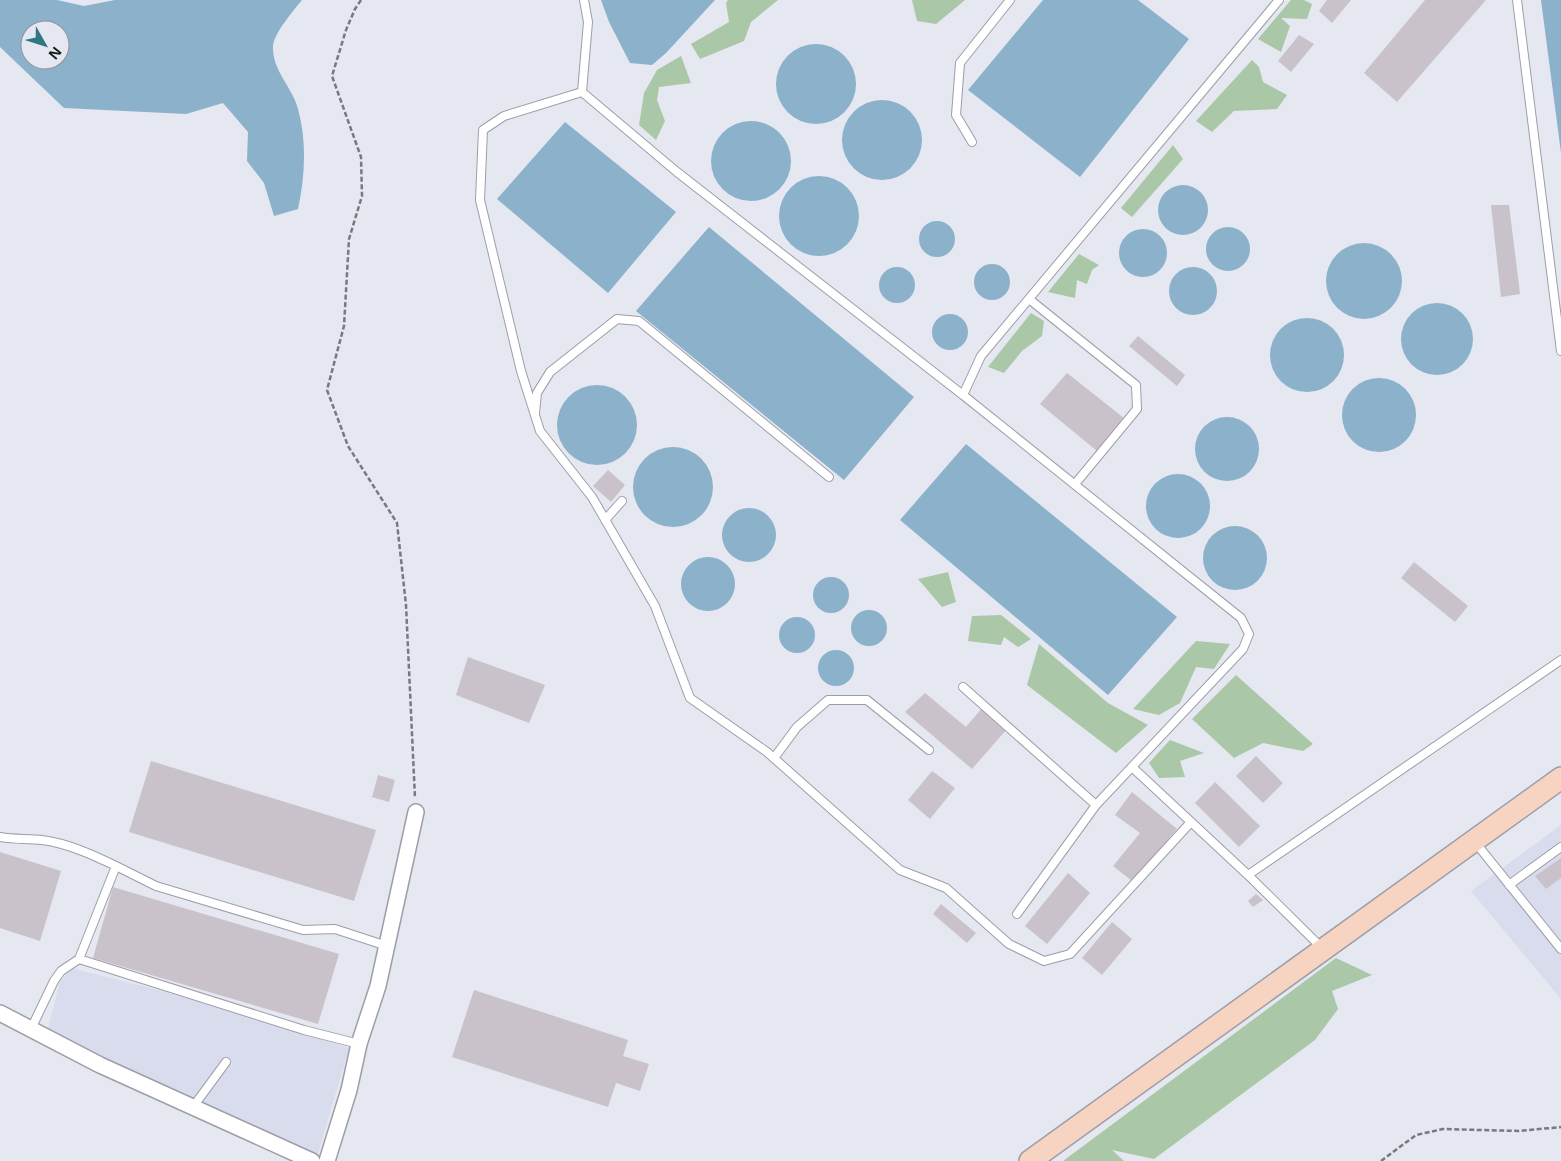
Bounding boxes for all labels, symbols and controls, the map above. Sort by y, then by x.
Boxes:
north arrow [20,20,70,70]
text: N [45,43,66,64]

